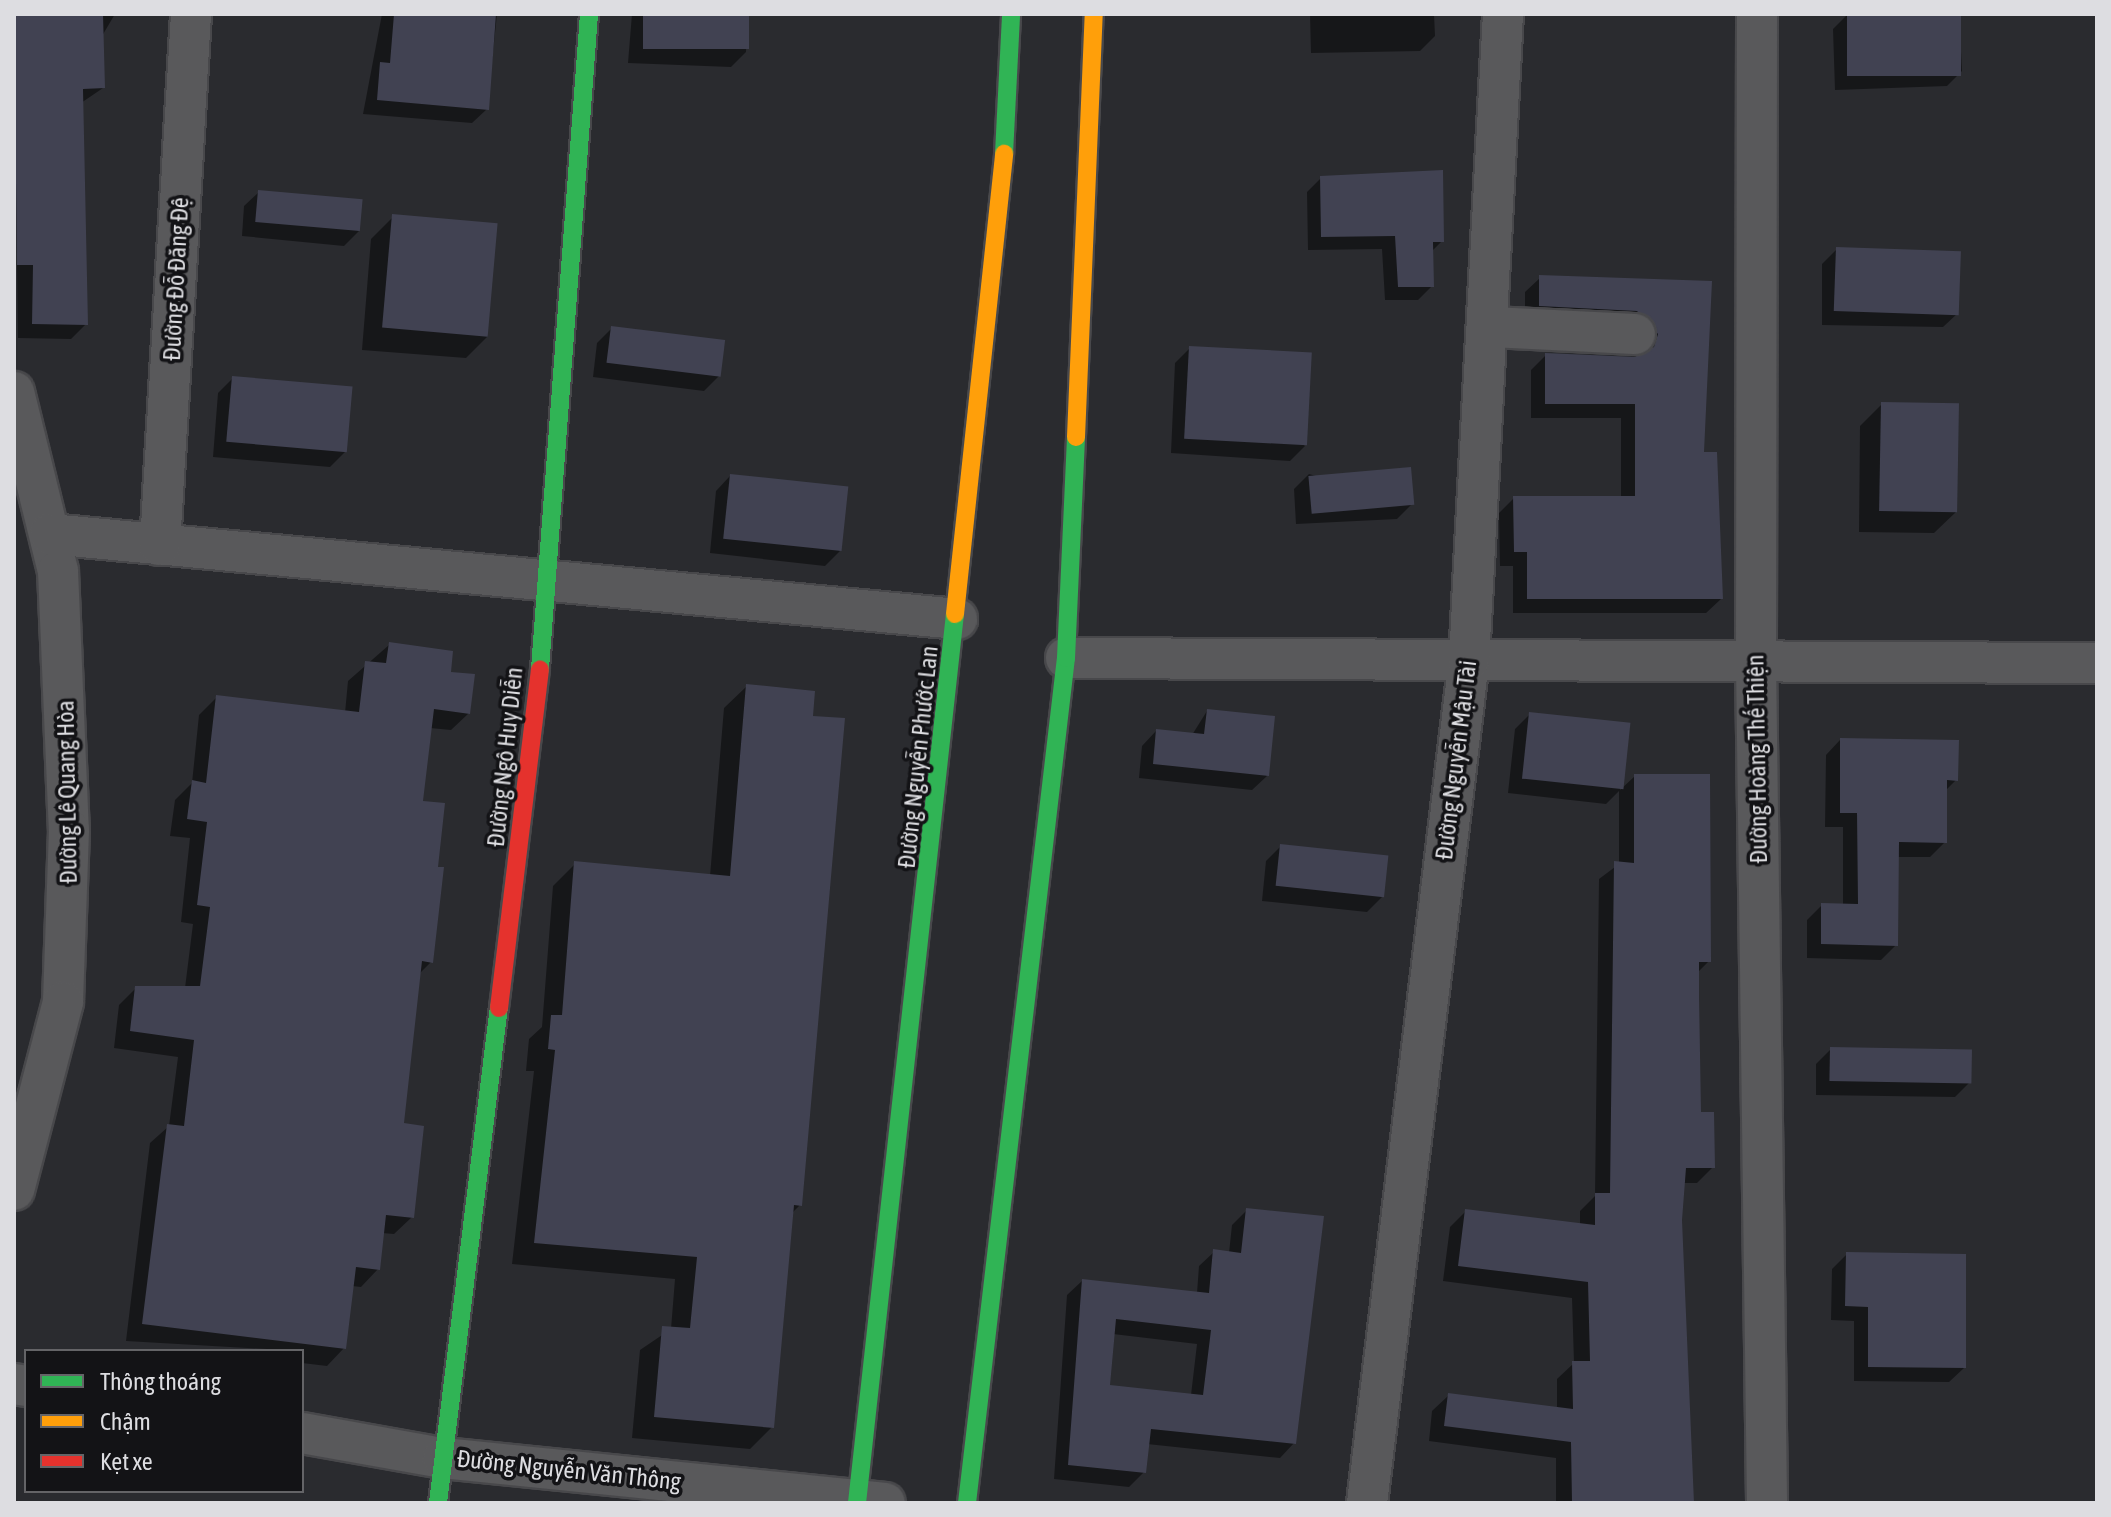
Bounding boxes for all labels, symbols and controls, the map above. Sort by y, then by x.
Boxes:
street label: Đường Đỗ Đăng Đệ [157,196,195,362]
street label: Đường Nguyễn Phước Lan [892,644,944,870]
street label: Đường Hoàng Thế Thiện [1741,654,1773,864]
street label: Đường Nguyễn Mậu Tài [1429,659,1483,861]
street label: Đường Ngô Huy Diễn [481,666,529,848]
street label: Đường Lê Quang Hòa [51,700,83,884]
legend [24,1349,304,1493]
text: Thông thoáng [100,1368,221,1395]
text: Chậm [100,1408,151,1435]
street label: Đường Nguyễn Văn Thông [456,1444,682,1496]
text: Kẹt xe [100,1448,153,1475]

